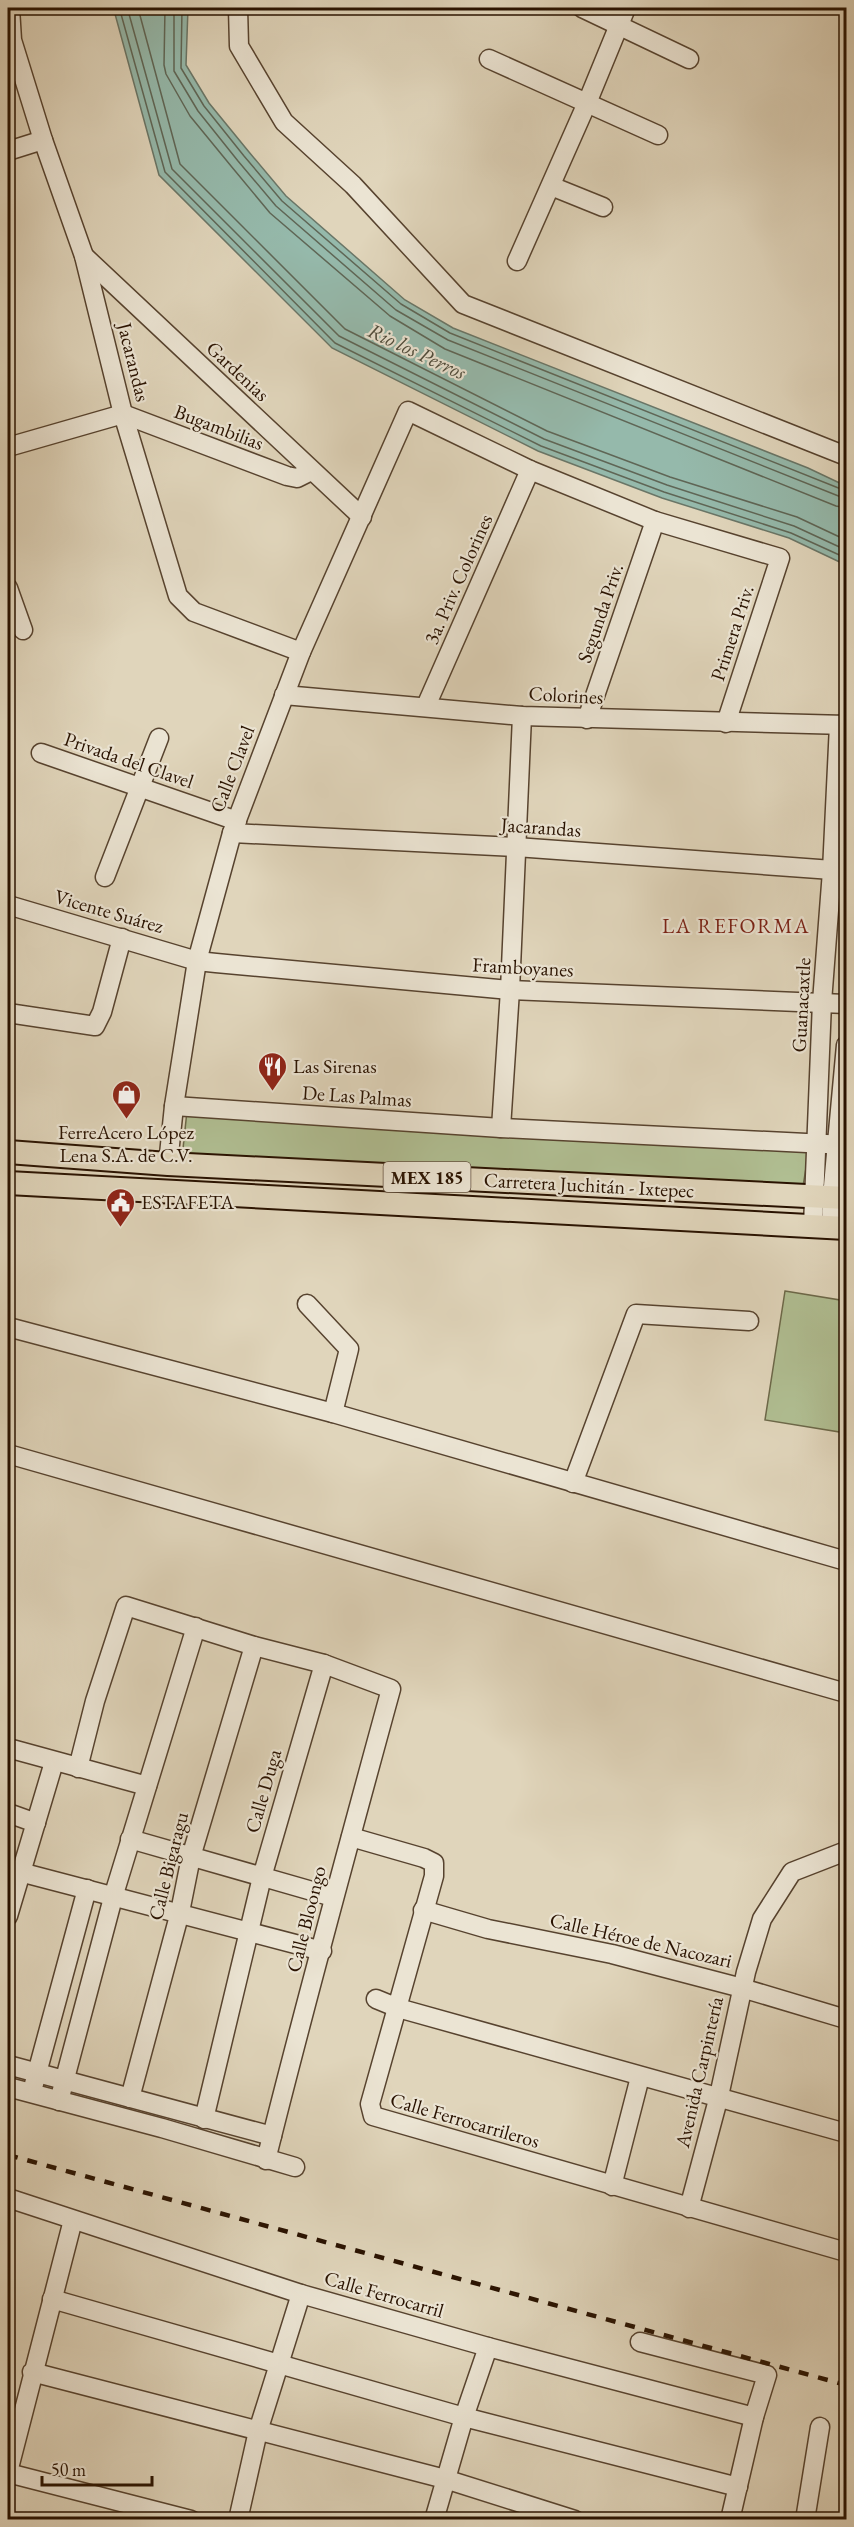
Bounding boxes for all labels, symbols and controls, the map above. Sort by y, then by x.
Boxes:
water label: Rio los Perros [364,317,471,386]
street label: Jacarandas [111,318,156,404]
street label: Gardenias [201,335,275,407]
street label: Bugambilias [171,398,267,456]
street label: 3a. Priv. Colorines [418,510,498,648]
street label: Segunda Priv. [571,560,629,666]
street label: Primera Priv. [704,582,760,684]
street label: Colorines [528,680,604,710]
street label: Calle Clavel [204,722,261,816]
street label: Privada del Clavel [61,726,197,794]
street label: Jacarandas [498,811,582,843]
street label: Vicente Suárez [52,883,167,939]
district label: LA REFORMA [662,912,810,939]
street label: Framboyanes [472,951,574,983]
street label: Guanacaxtle [786,957,816,1053]
restaurant icon: Las Sirenas [256,1050,288,1092]
place label: Las Sirenas [293,1053,377,1079]
shop icon: FerreAcero López Lena S.A. de C.V. [110,1078,142,1120]
street label: De Las Palmas [301,1079,413,1113]
place label: FerreAcero López Lena S.A. de C.V. [58,1119,194,1168]
road number: MEX 185 [384,1162,470,1192]
street label: Carretera Juchitán - Ixtepec [483,1167,695,1203]
public building icon: ESTAFETA [104,1186,136,1228]
place label: ESTAFETA [141,1189,234,1215]
street label: Calle Duga [239,1746,287,1836]
street label: Calle Bigaragu [142,1809,194,1923]
street label: Calle Bloongo [280,1863,332,1975]
street label: Calle Héroe de Nacozari [547,1906,735,1974]
street label: Avenida Carpintería [669,1994,729,2151]
street label: Calle Ferrocarrileros [387,2086,543,2154]
street label: Calle Ferrocarril [321,2265,447,2324]
scale bar [42,2449,152,2487]
text: 50 m [51,2458,86,2481]

